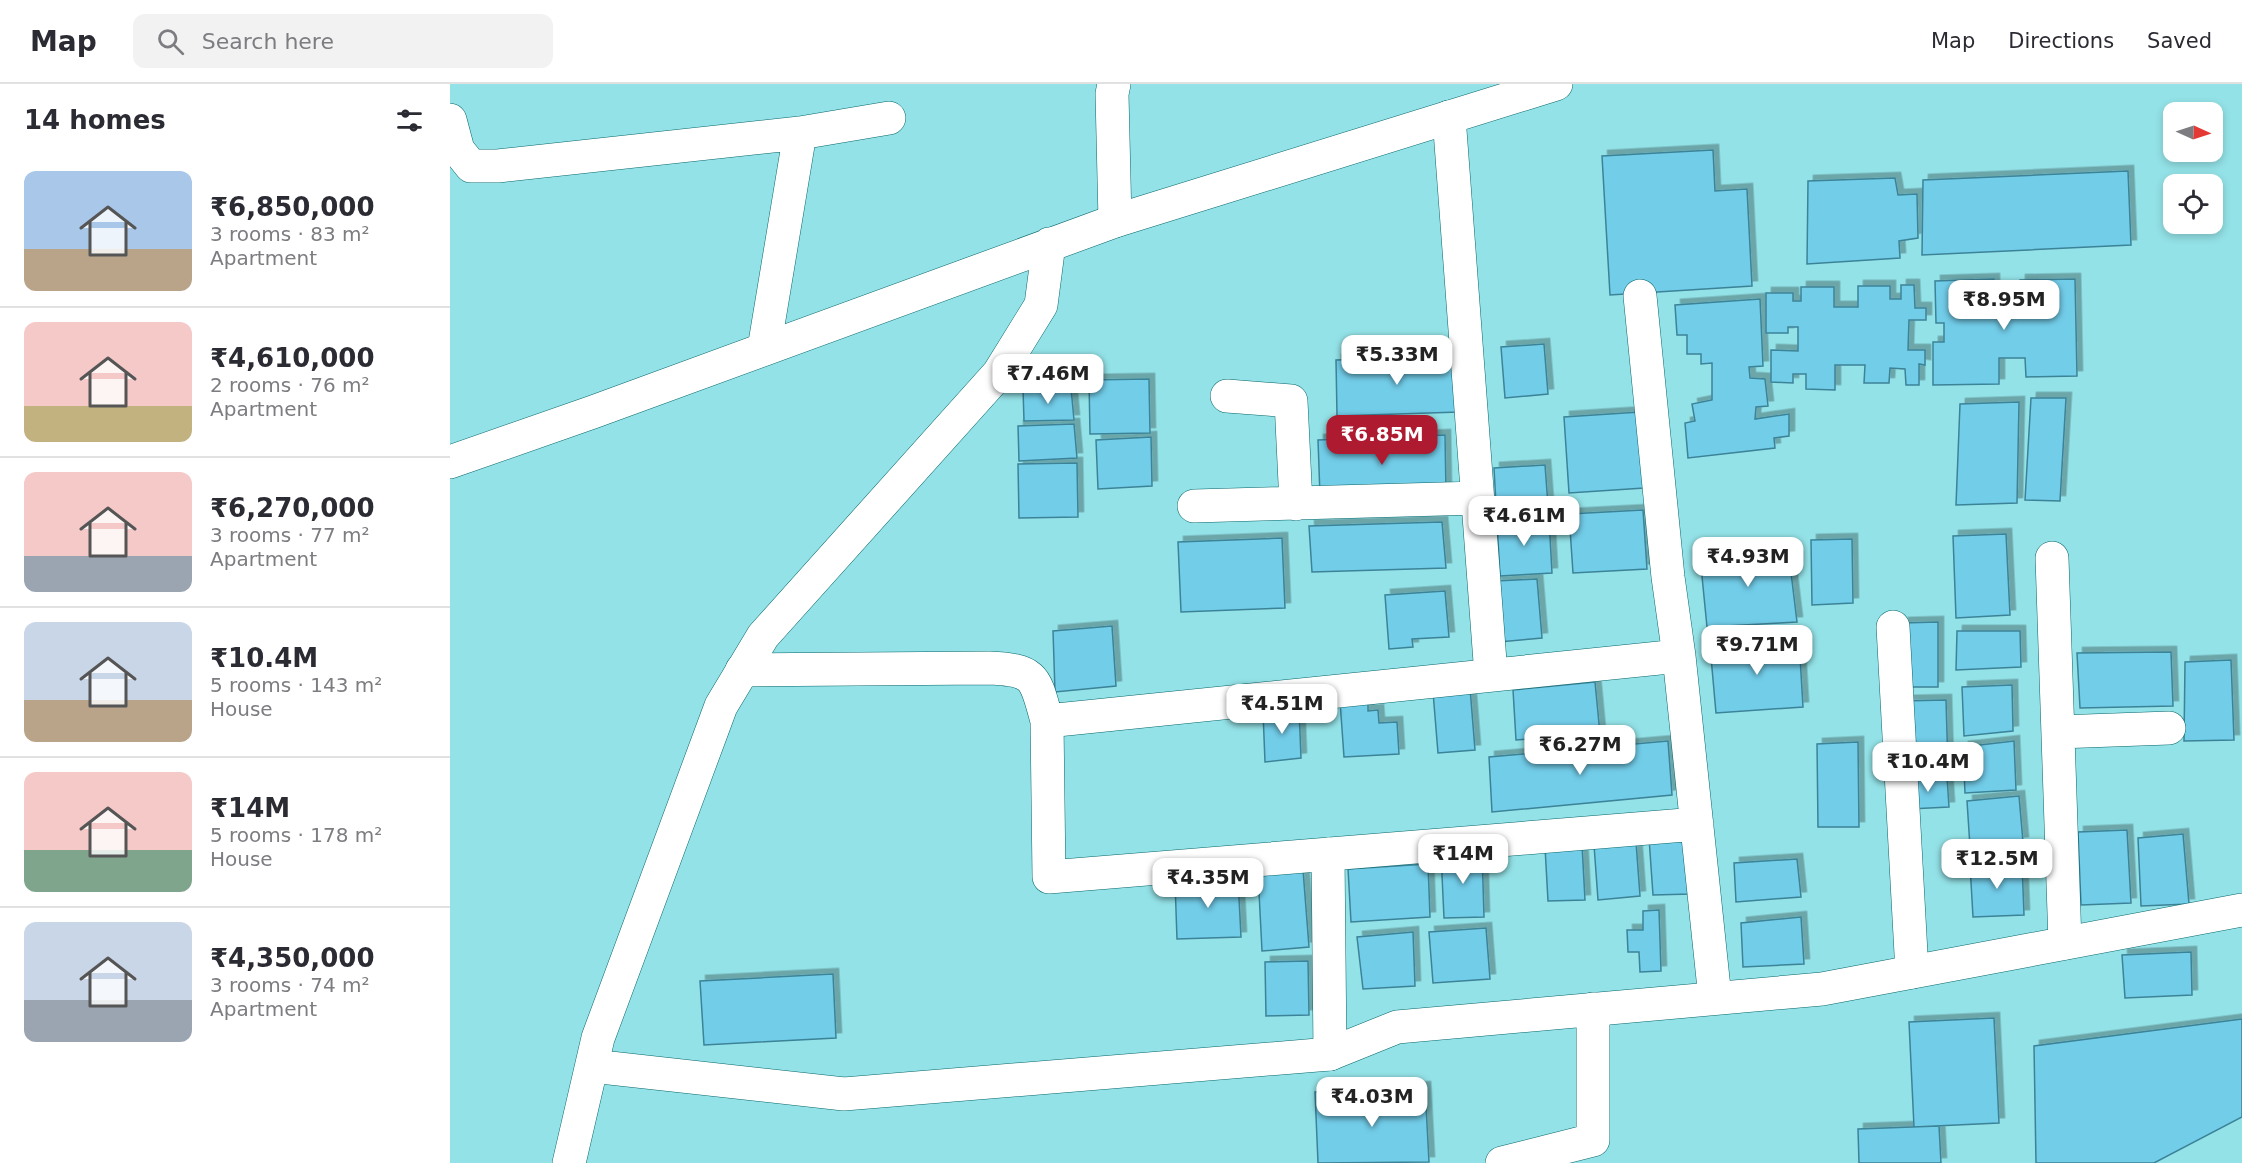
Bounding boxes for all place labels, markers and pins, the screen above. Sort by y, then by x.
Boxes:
pin: ₹8.95M [1955,280,2053,331]
pin: ₹5.33M [1348,335,1446,386]
pin: ₹7.46M [999,354,1097,405]
pin: ₹6.85M [1333,415,1431,466]
pin: ₹4.61M [1475,496,1573,547]
pin: ₹4.93M [1699,537,1797,588]
pin: ₹9.71M [1708,625,1806,676]
pin: ₹4.51M [1233,684,1331,735]
pin: ₹6.27M [1531,725,1629,776]
pin: ₹10.4M [1879,742,1977,793]
pin: ₹14M [1427,834,1499,885]
pin: ₹12.5M [1948,839,2046,890]
pin: ₹4.35M [1159,858,1257,909]
pin: ₹4.03M [1323,1077,1421,1128]

